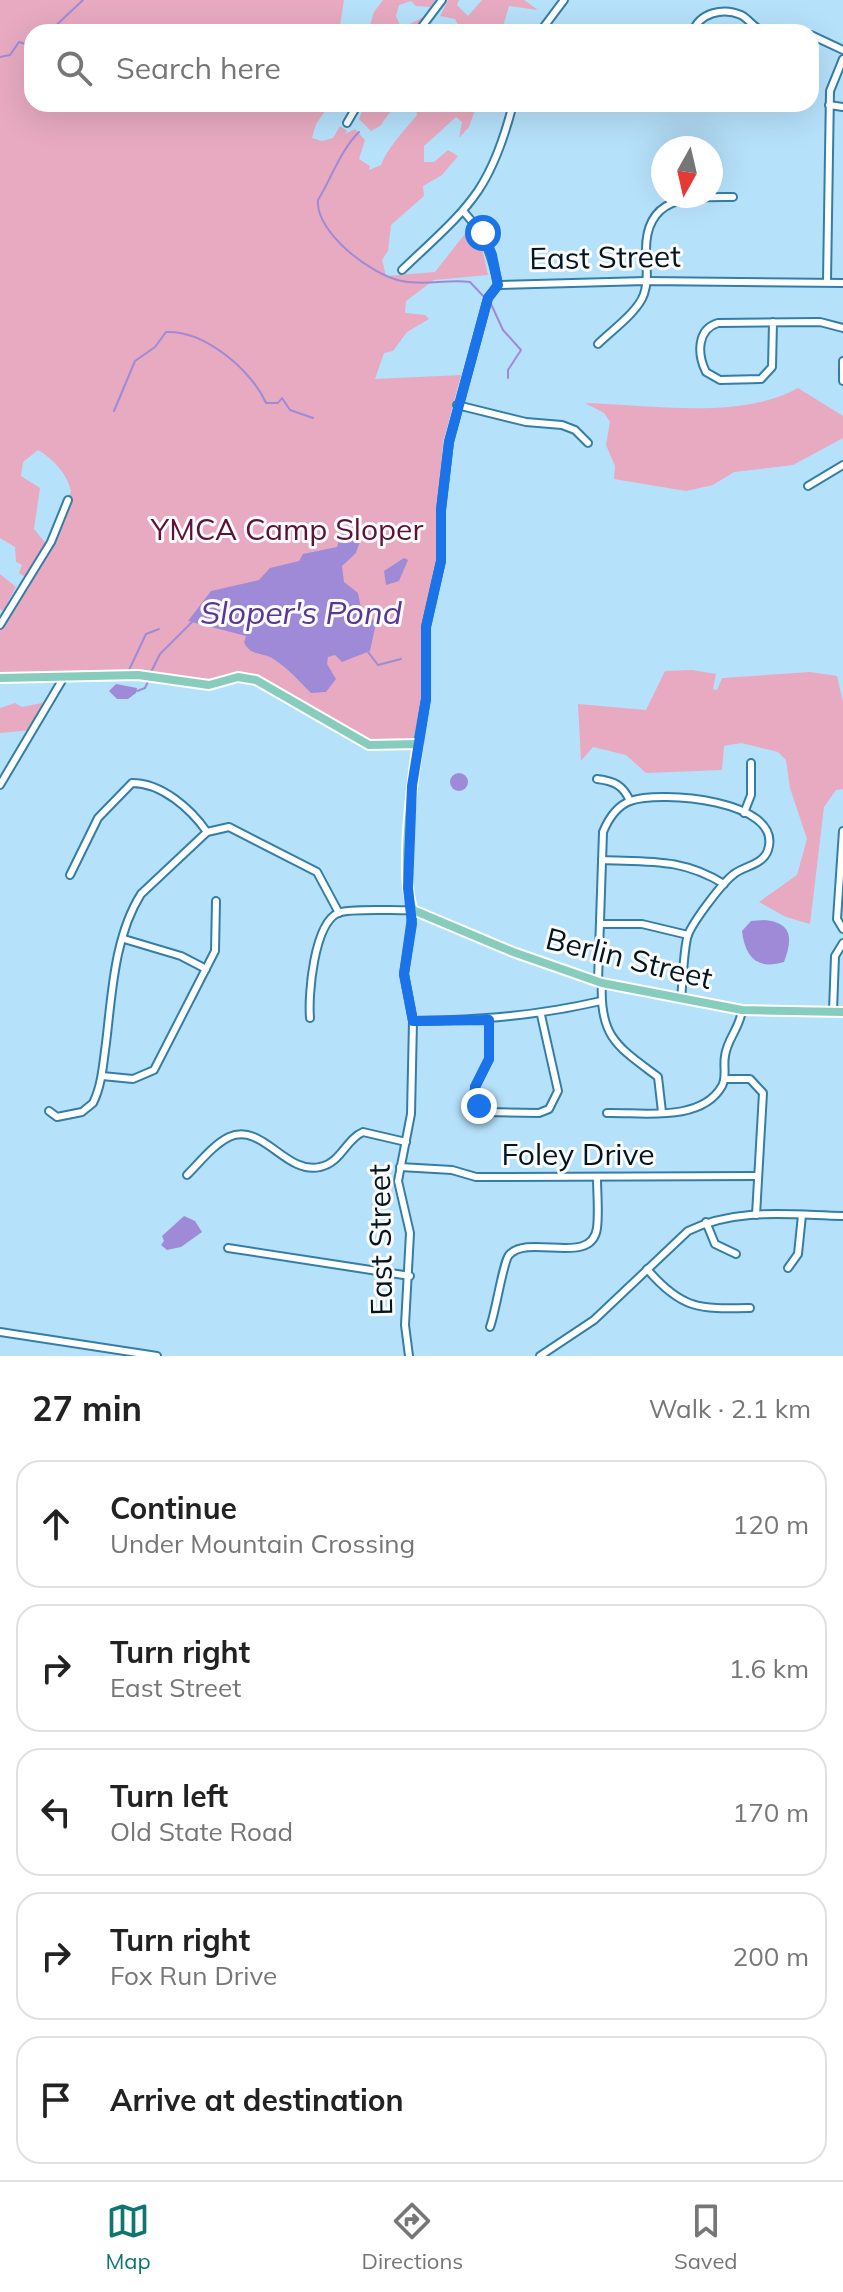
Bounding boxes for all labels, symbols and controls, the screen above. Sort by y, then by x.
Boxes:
search box [24,24,819,112]
icon: search [52,46,96,90]
text: Search here [116,49,281,87]
north arrow [651,136,723,208]
route start [465,215,501,251]
street label: East Street [529,237,681,277]
park label: YMCA Camp Sloper [150,510,423,548]
water label: Sloper's Pond [200,592,403,632]
street label: Berlin Street [542,919,716,997]
route end [461,1088,497,1124]
street label: Foley Drive [502,1135,654,1173]
street label: East Street [360,1164,400,1316]
text: 27 min [32,1387,142,1430]
text: Walk · 2.1 km [649,1392,811,1425]
text: Continue [110,1489,237,1527]
icon: ahead [34,1502,78,1546]
text: 120 m [733,1508,809,1541]
text: Under Mountain Crossing [110,1527,415,1560]
text: Turn right [110,1633,250,1671]
icon: right [34,1646,78,1690]
text: 1.6 km [729,1652,809,1685]
text: East Street [110,1671,241,1704]
text: Turn left [110,1777,228,1815]
icon: left [34,1790,78,1834]
text: 170 m [733,1796,809,1829]
text: Old State Road [110,1815,293,1848]
text: Turn right [110,1921,250,1959]
icon: right [34,1934,78,1978]
text: 200 m [733,1940,809,1973]
text: Fox Run Drive [110,1959,277,1992]
icon: arrive [34,2078,78,2122]
text: Arrive at destination [110,2081,404,2119]
tab: Map [105,2199,151,2275]
tab: Directions [362,2199,463,2275]
tab: Saved [674,2199,738,2275]

